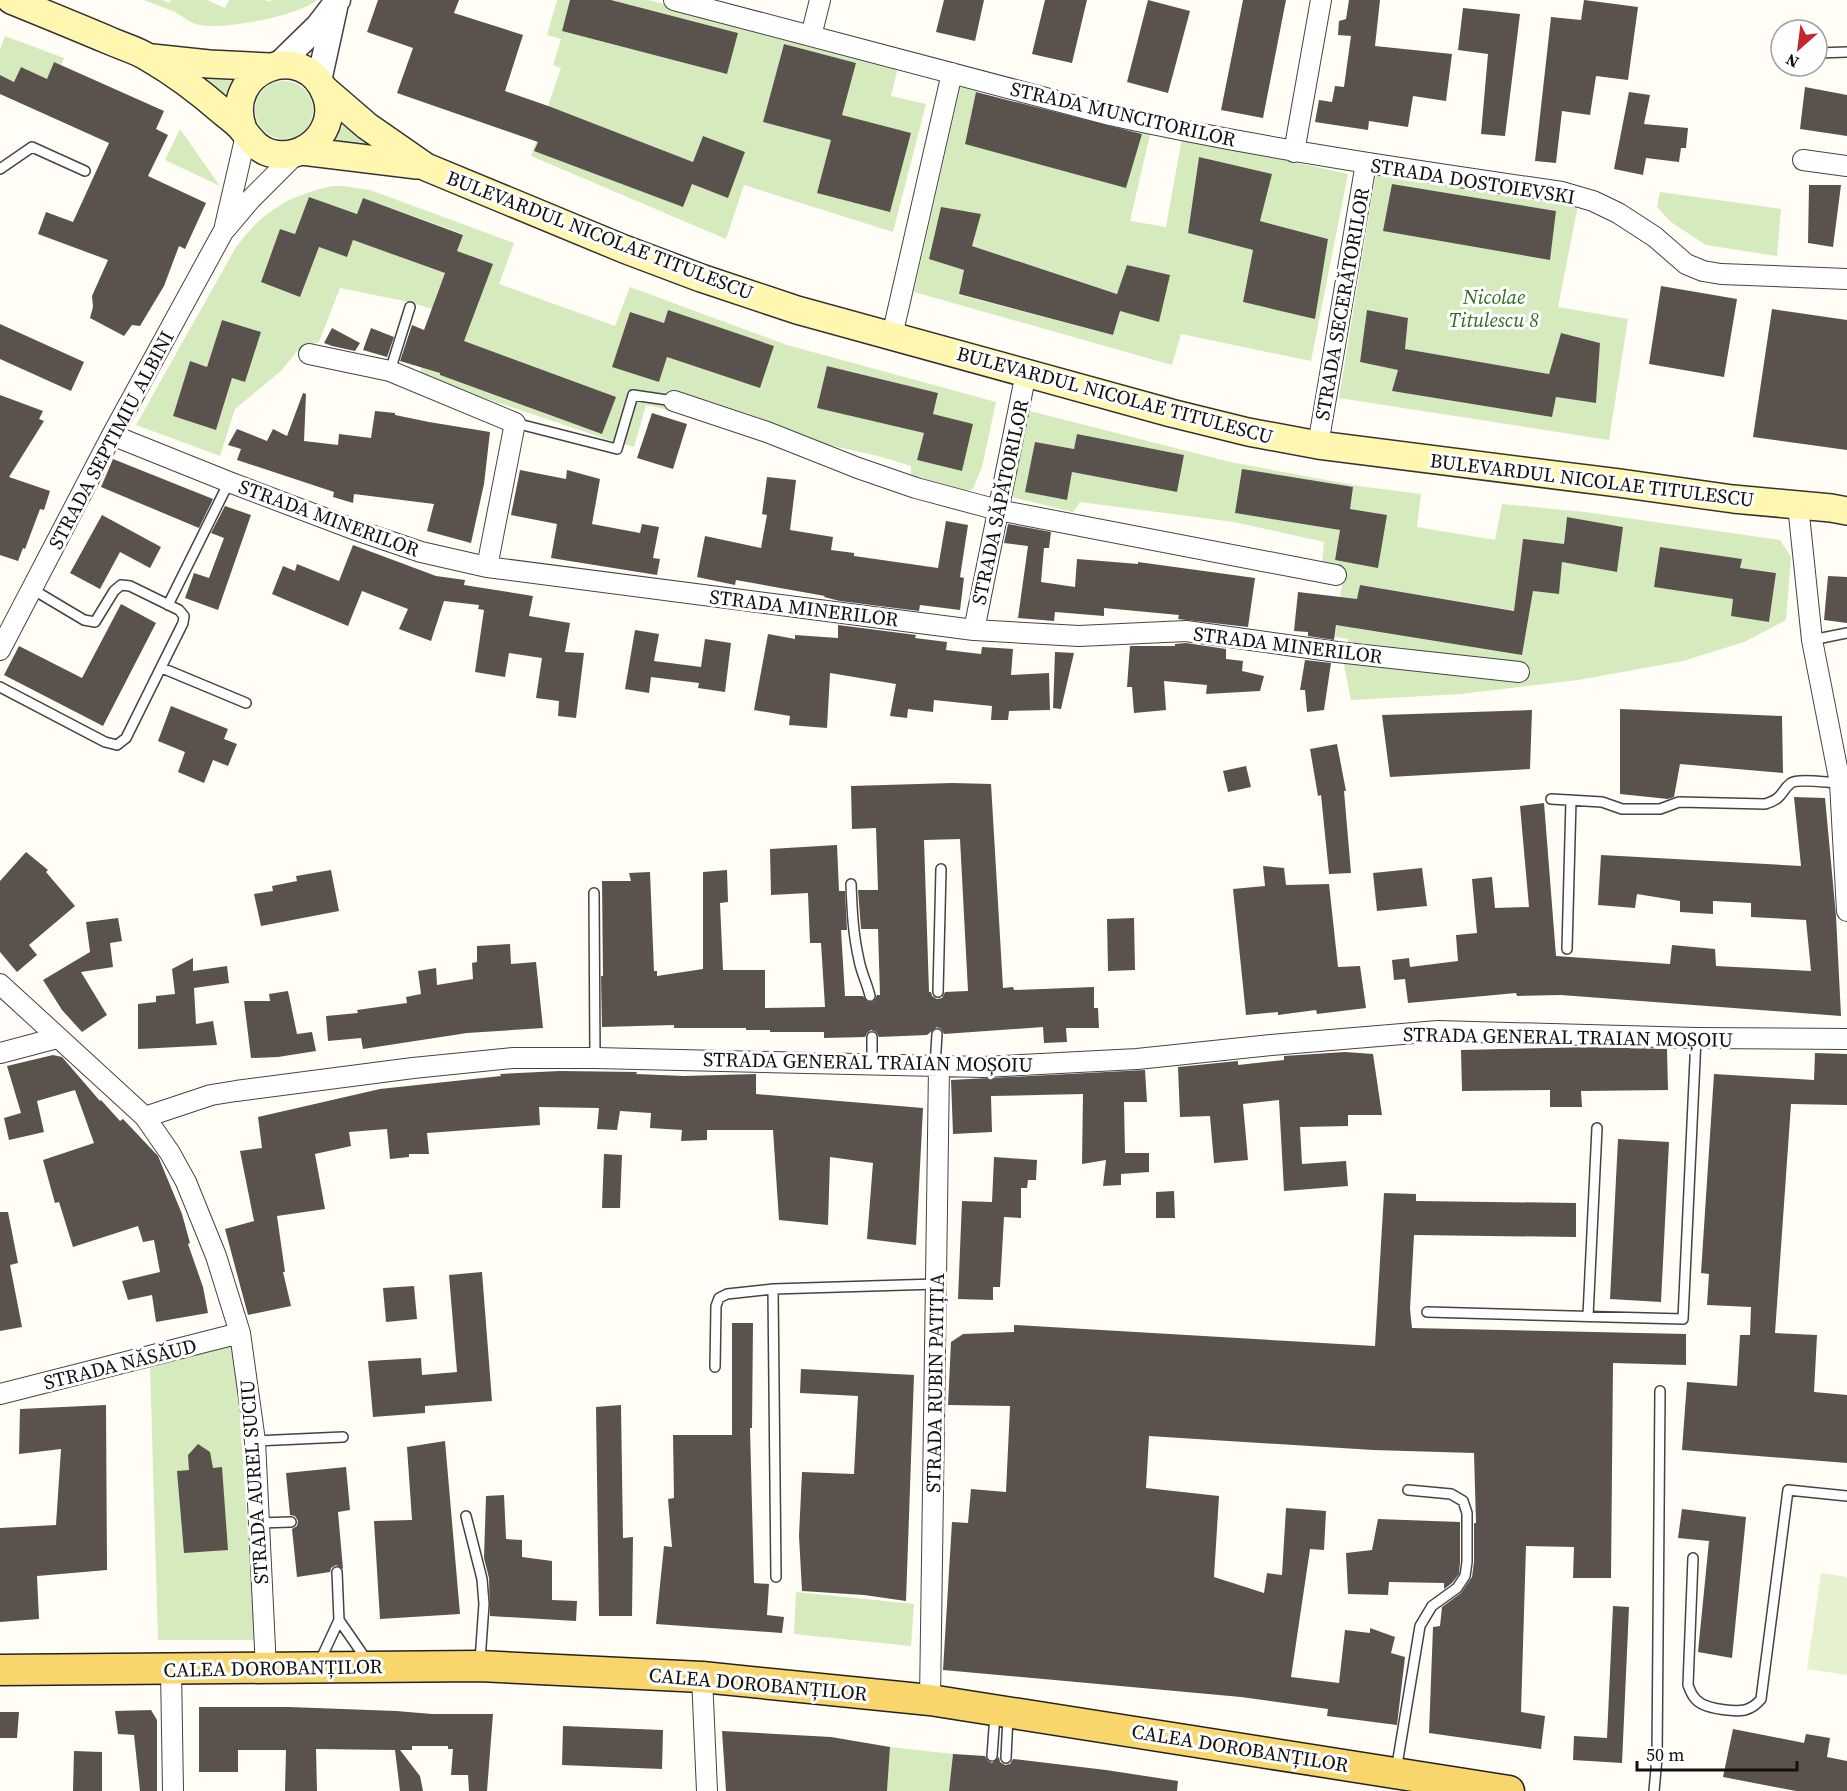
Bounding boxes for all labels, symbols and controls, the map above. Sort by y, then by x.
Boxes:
north arrow [1769,18,1829,78]
text: N [1781,49,1802,74]
street label: STRADA MUNCITORILOR [1008,74,1238,154]
street label: STRADA DOSTOIEVSKI [1369,151,1577,211]
street label: BULEVARDUL NICOLAE TITULESCU [443,163,757,307]
street label: STRADA SECERĂTORILOR [1308,186,1376,422]
park label: Nicolae Titulescu 8 [1449,283,1539,334]
street label: STRADA SEPTIMIU ALBINI [41,326,181,554]
street label: BULEVARDUL NICOLAE TITULESCU [954,339,1276,451]
street label: STRADA SĂPĂTORILOR [965,397,1035,607]
street label: BULEVARDUL NICOLAE TITULESCU [1428,446,1756,514]
street label: STRADA MINERILOR [235,472,423,564]
street label: STRADA MINERILOR [708,583,900,633]
street label: STRADA MINERILOR [1192,620,1384,670]
street label: STRADA GENERAL TRAIAN MOȘOIU [1403,1020,1733,1054]
street label: STRADA GENERAL TRAIAN MOȘOIU [703,1045,1033,1079]
street label: STRADA RUBIN PATIȚIA [919,1272,951,1493]
street label: STRADA NĂSĂUD [41,1331,199,1397]
street label: STRADA AUREL SUCIU [233,1379,275,1585]
street label: CALEA DOROBANȚILOR [163,1652,383,1684]
street label: CALEA DOROBANȚILOR [648,1661,868,1707]
street label: CALEA DOROBANȚILOR [1130,1717,1350,1779]
scale bar [1637,1734,1798,1772]
text: 50 m [1646,1742,1684,1767]

